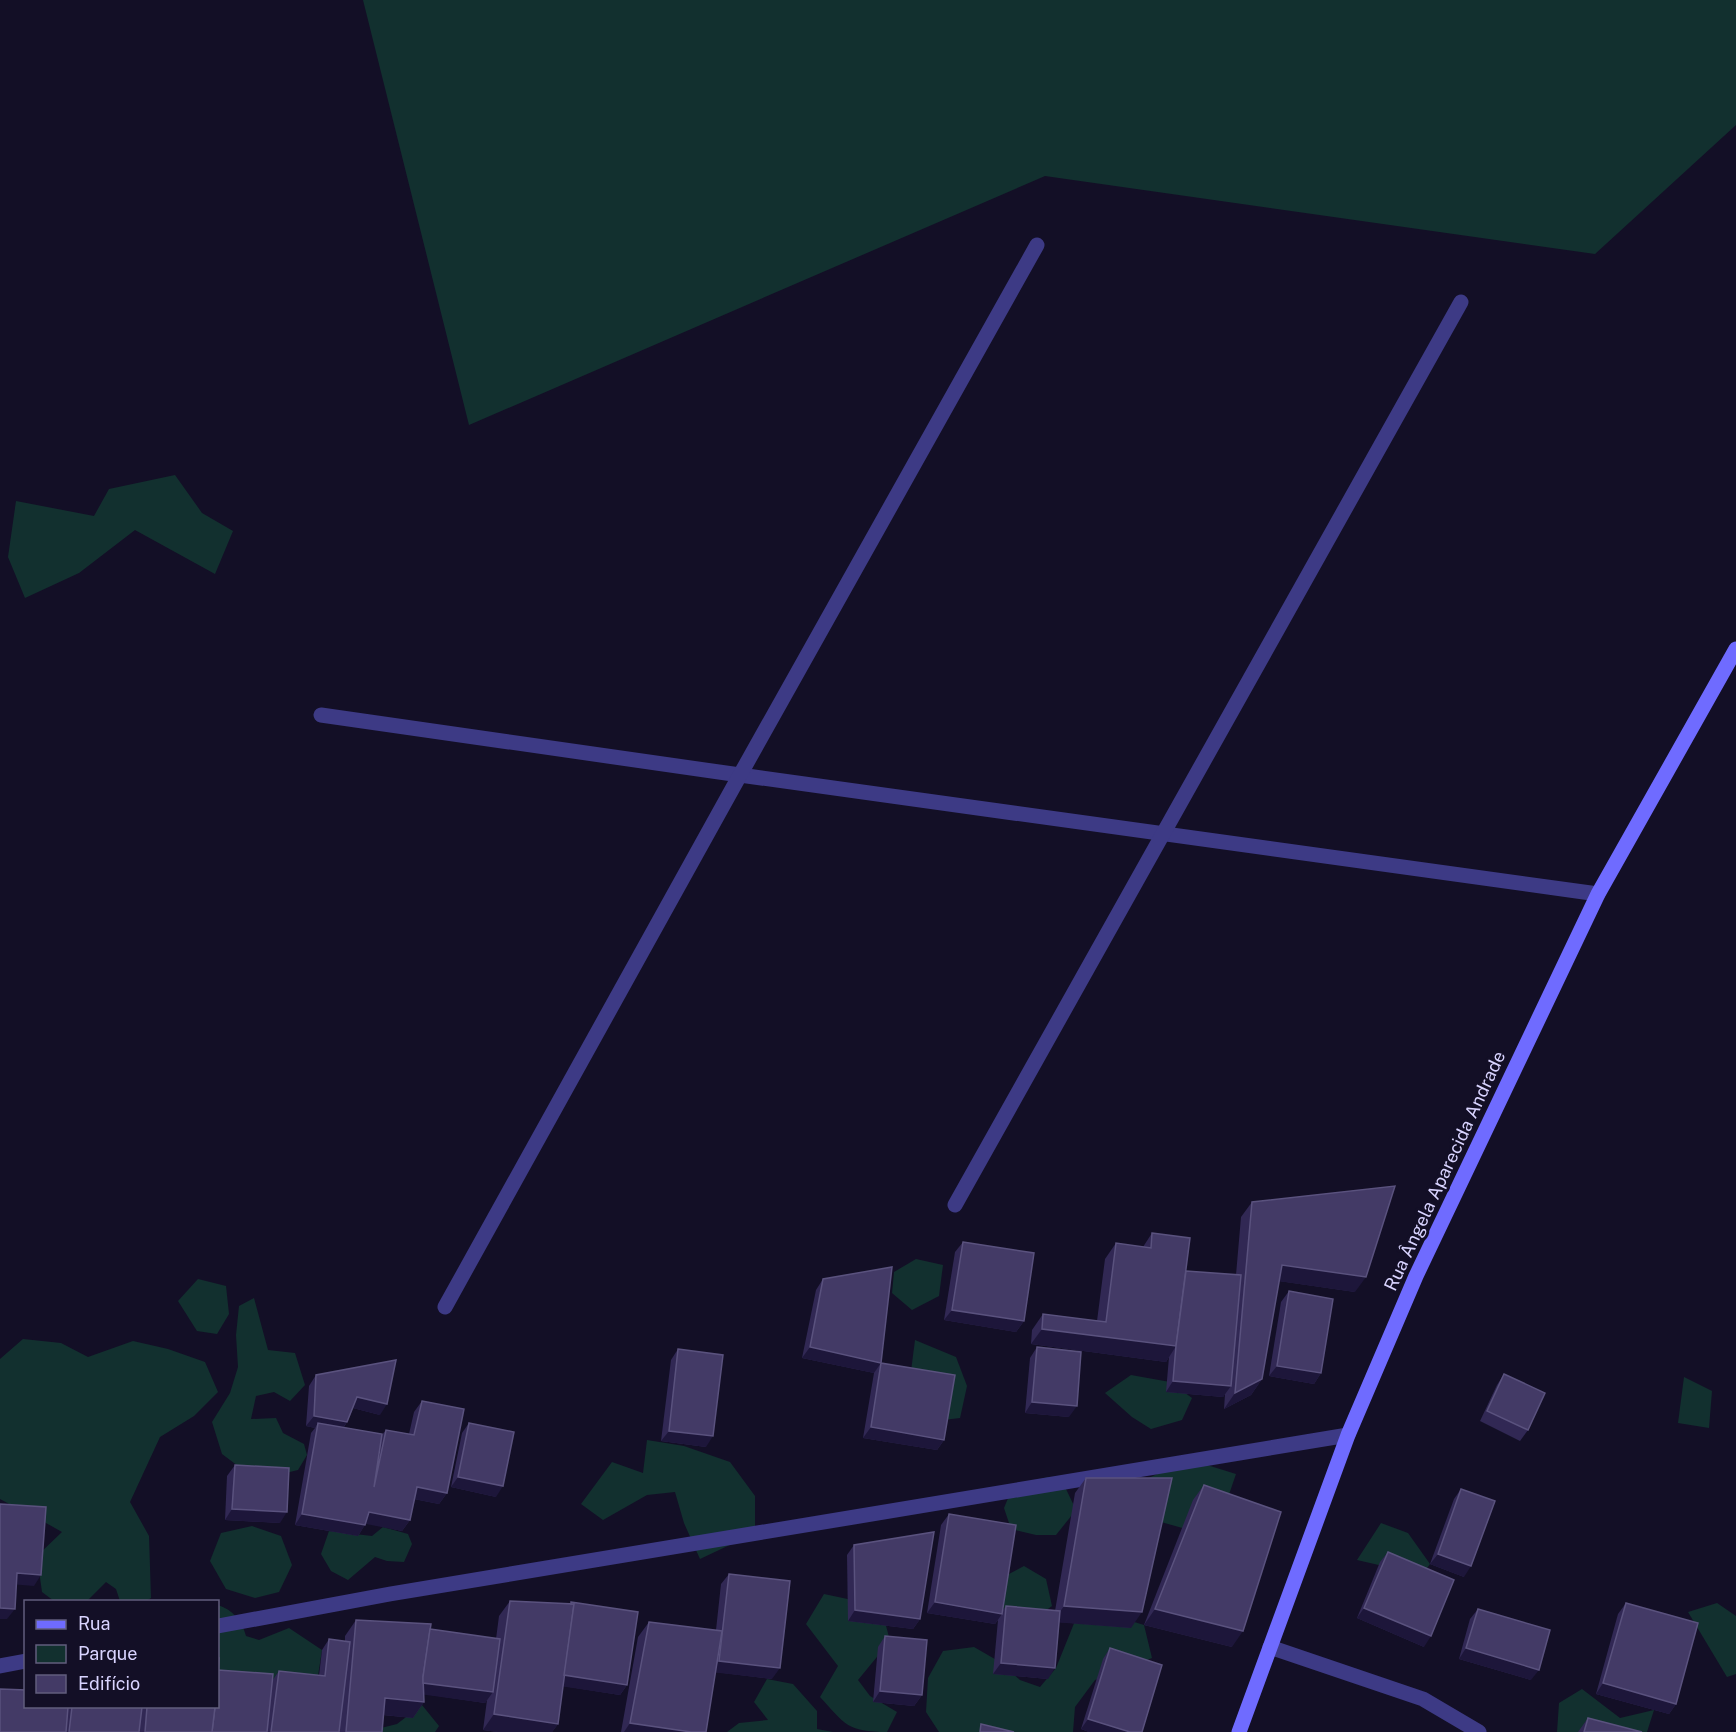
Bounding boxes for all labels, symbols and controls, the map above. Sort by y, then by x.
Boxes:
street label: Rua Ângela Aparecida Andrade [1380,1048,1509,1294]
legend [24,1600,219,1708]
text: Rua [78,1613,110,1634]
text: Parque [78,1643,138,1664]
text: Edifício [78,1673,140,1694]

